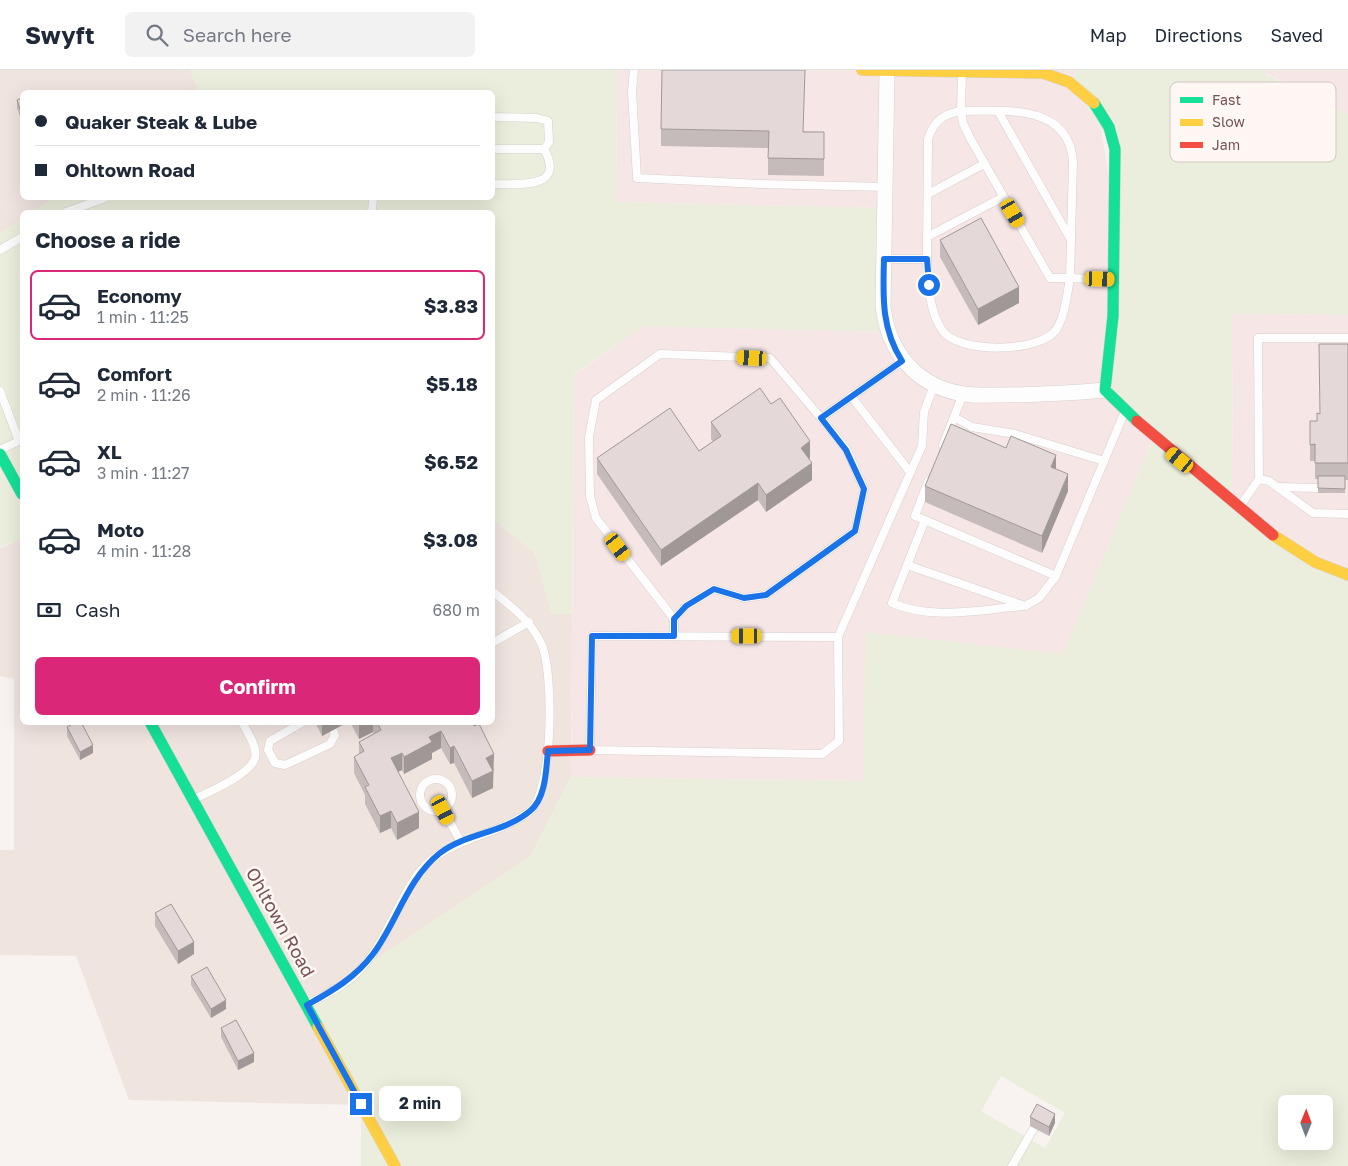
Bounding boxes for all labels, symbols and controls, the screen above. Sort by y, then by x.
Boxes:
search box [125,12,475,57]
text: Swyft [25,20,95,49]
icon: search [143,21,171,49]
text: Search here [183,23,292,46]
text: Map [1090,24,1126,46]
text: Directions [1154,24,1242,46]
text: Saved [1270,24,1323,46]
legend [1170,82,1336,162]
text: Fast [1212,91,1241,108]
text: Quaker Steak & Lube [65,110,257,133]
text: Slow [1212,113,1245,130]
text: Jam [1212,136,1240,153]
text: Ohltown Road [65,158,195,181]
car [999,196,1026,230]
text: Choose a ride [35,226,181,253]
car [1084,271,1115,287]
route start [918,274,940,296]
icon: car [37,283,82,328]
text: Economy [97,284,182,307]
text: $3.83 [424,294,478,317]
text: 1 min · 11:25 [97,307,189,327]
car [736,350,767,366]
icon: car [37,361,82,406]
text: Comfort [97,362,172,385]
text: $5.18 [426,372,478,395]
text: 2 min · 11:26 [97,385,191,405]
icon: car [37,439,82,484]
text: XL [97,440,122,463]
car [1163,445,1196,475]
text: $6.52 [424,450,478,473]
text: 3 min · 11:27 [97,463,190,483]
icon: car [37,517,82,562]
text: Moto [97,518,144,541]
text: $3.08 [423,528,478,551]
car [602,531,633,563]
text: 4 min · 11:28 [97,541,191,561]
icon: cash [35,596,63,624]
text: Cash [75,598,120,621]
text: 680 m [432,600,480,620]
car [732,629,762,644]
button: Confirm [35,657,480,715]
car [429,793,456,827]
street label: Ohltown Road [242,863,320,981]
callout: 2 min [378,1086,461,1122]
route end [350,1093,372,1115]
text: 2 min [399,1093,441,1113]
north arrow [1278,1095,1332,1150]
map controls [1278,1095,1333,1150]

